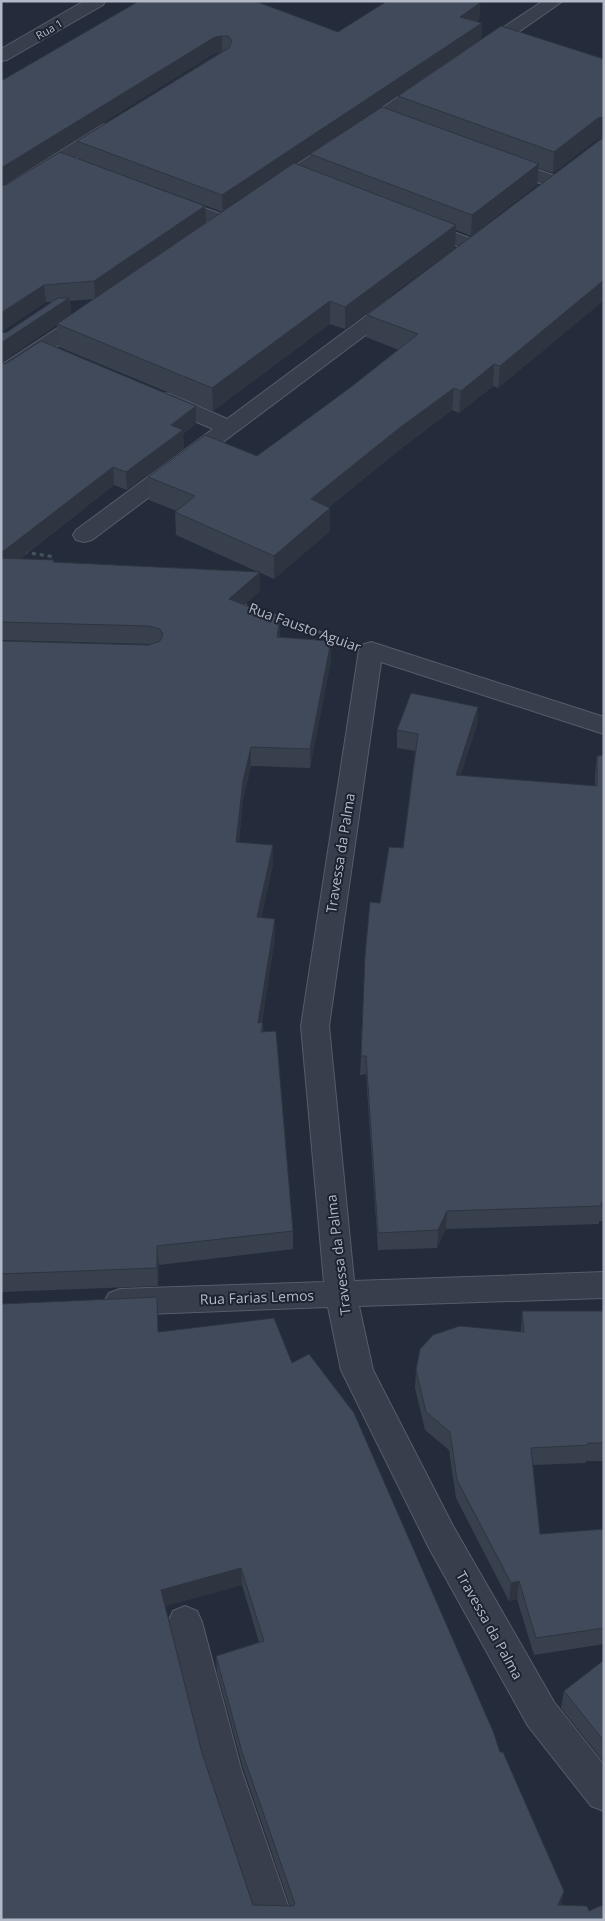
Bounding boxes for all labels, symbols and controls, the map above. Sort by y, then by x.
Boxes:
street label: Rua 1 [33,15,65,43]
street label: Rua Fausto Aguiar [246,598,364,656]
street label: Travessa da Palma [321,792,359,914]
street label: Travessa da Palma [321,1194,355,1316]
street label: Rua Farias Lemos [200,1286,315,1308]
street label: Travessa da Palma [452,1567,528,1683]

